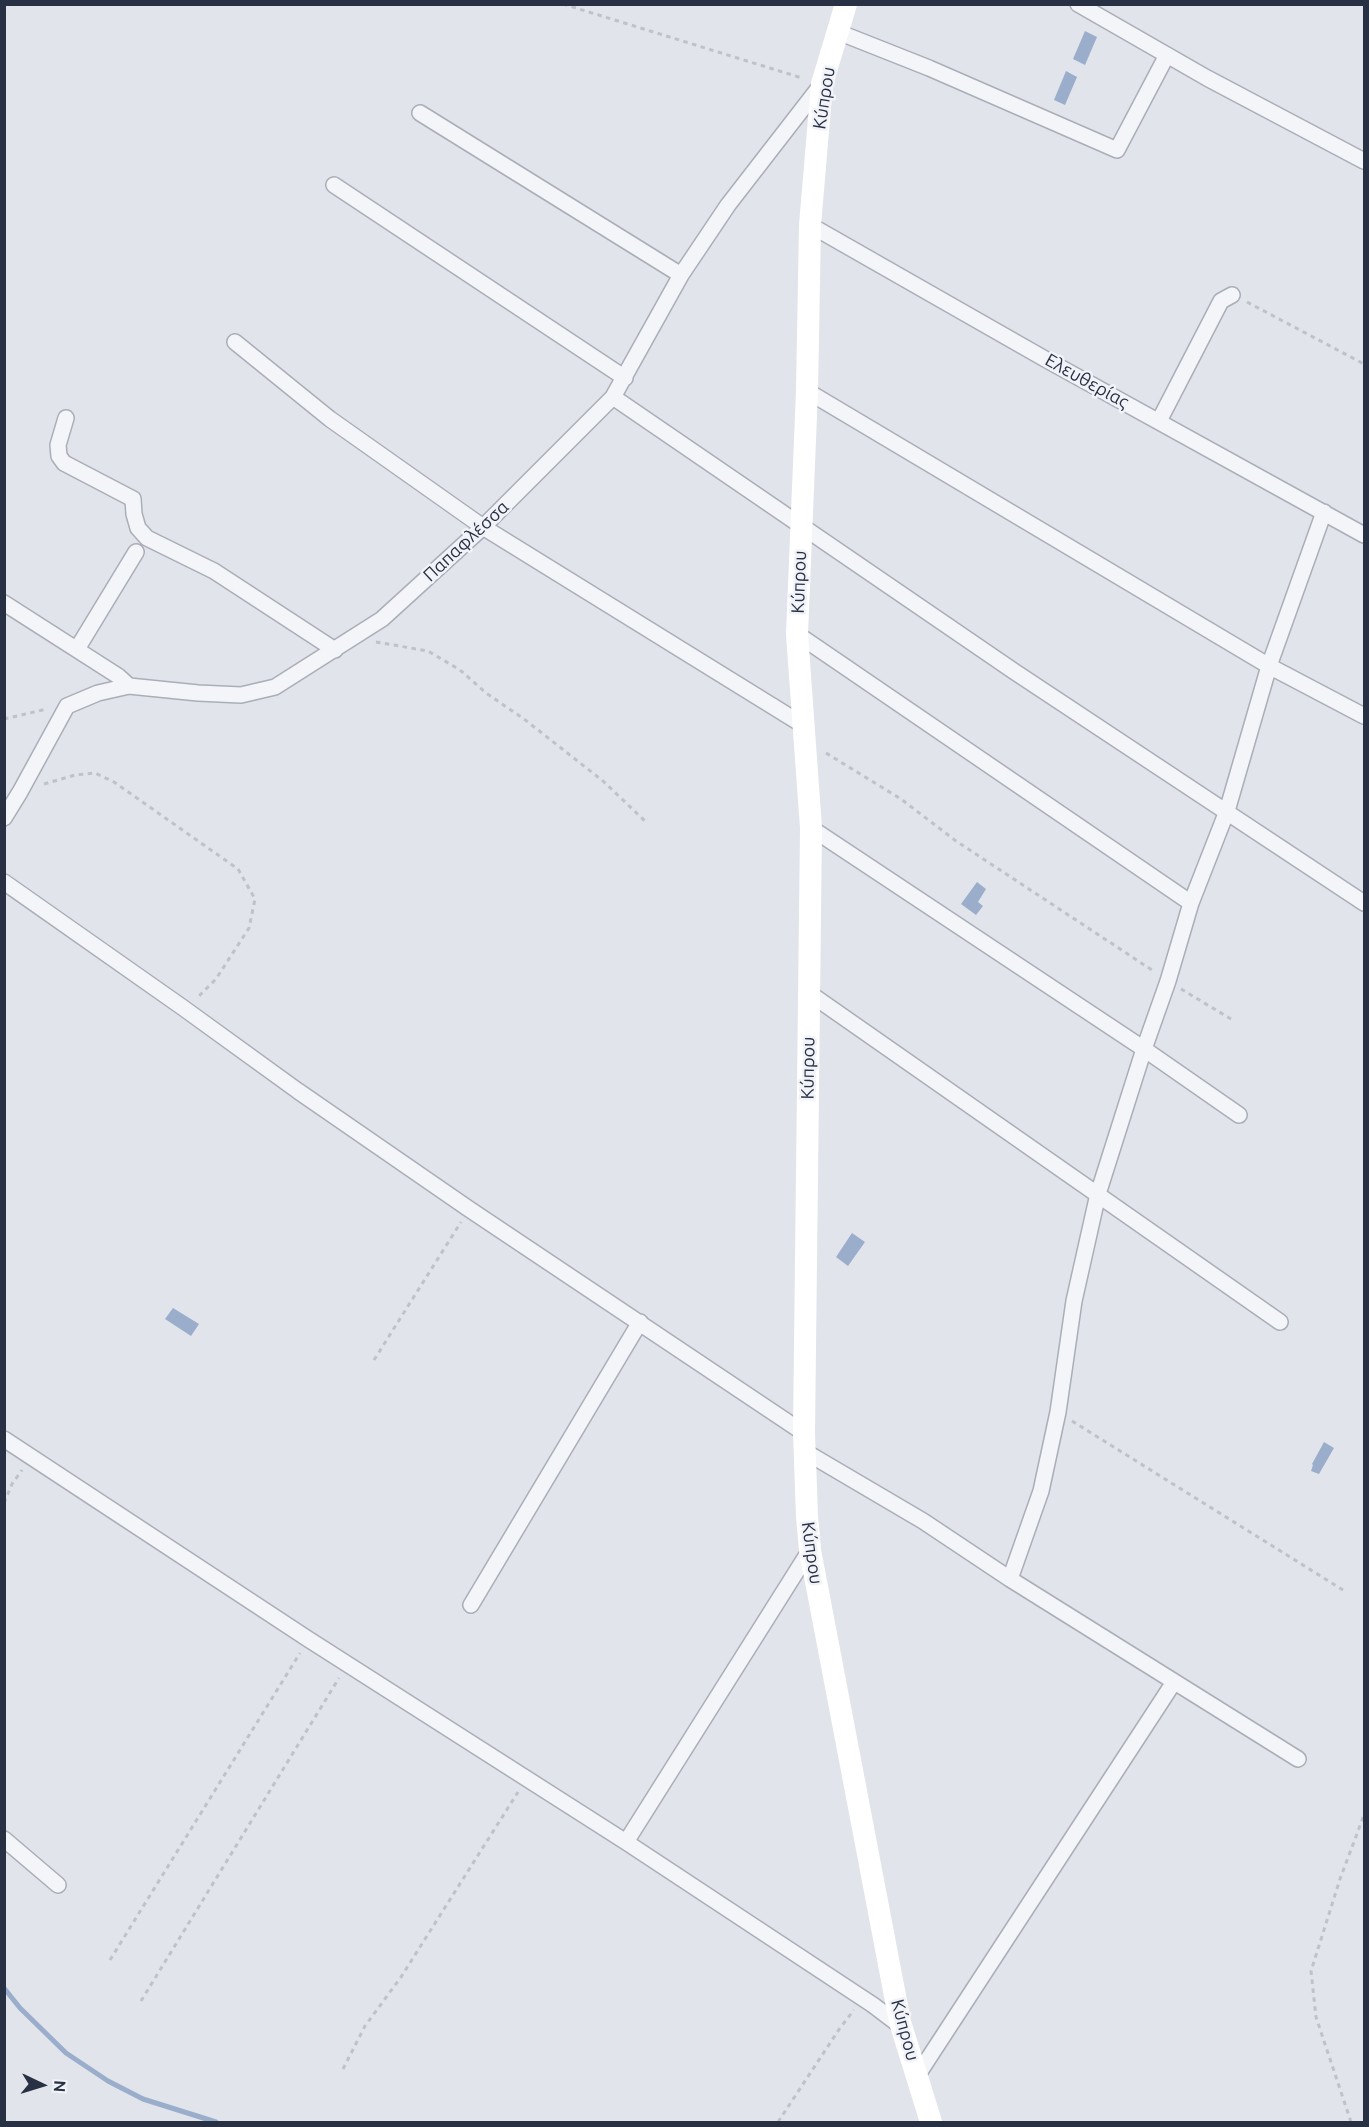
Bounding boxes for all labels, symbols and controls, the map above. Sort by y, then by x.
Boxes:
street label: Κύπρου [808,65,840,131]
street label: Ελευθερίας [1041,349,1133,413]
street label: Παπαφλέσσα [419,496,513,586]
street label: Κύπρου [787,550,811,614]
street label: Κύπρου [797,1036,819,1100]
street label: Κύπρου [797,1520,827,1586]
street label: Κύπρου [886,1997,924,2063]
north arrow [12,2055,72,2115]
text: N [51,2080,69,2093]

